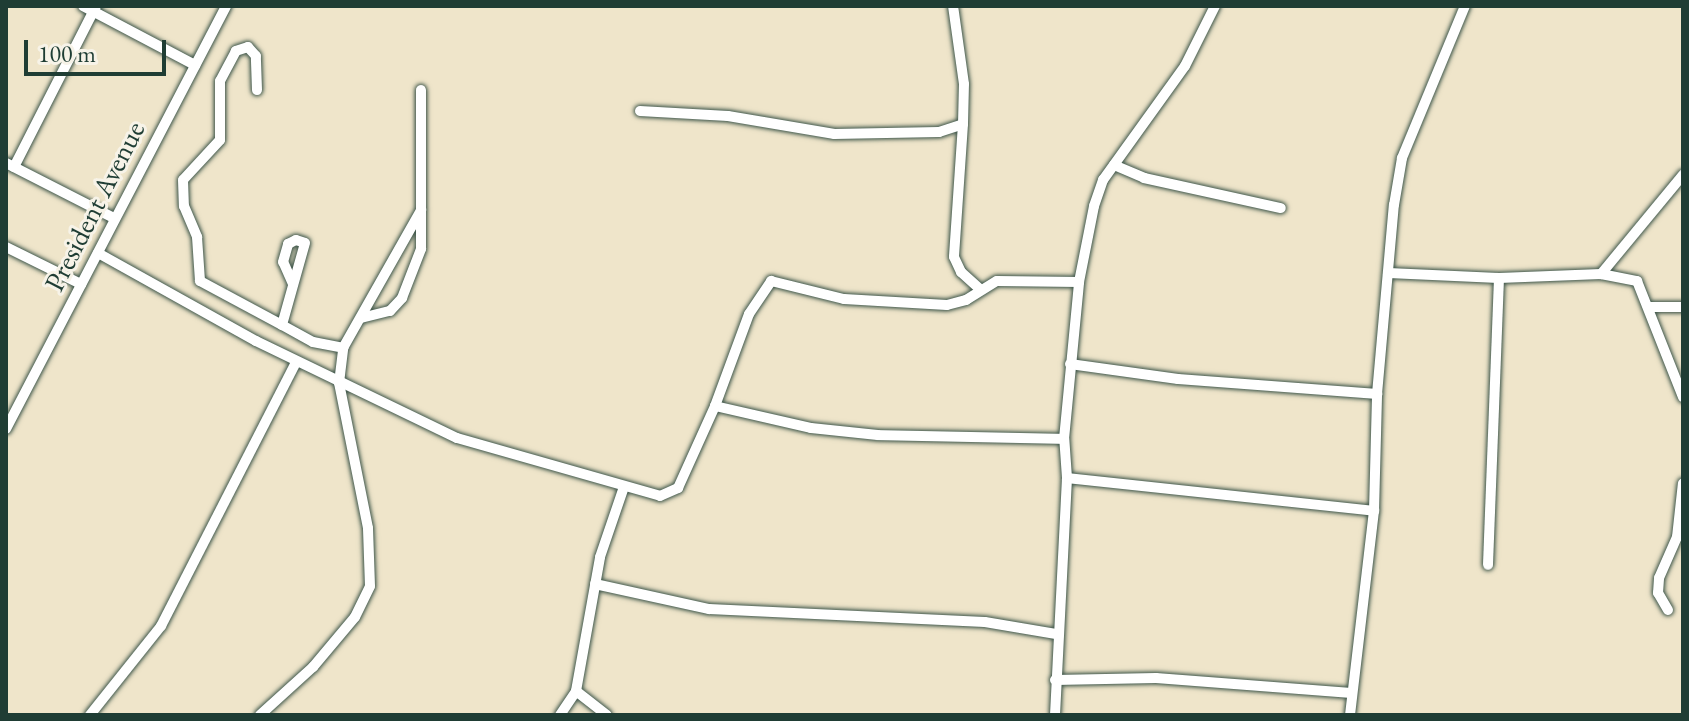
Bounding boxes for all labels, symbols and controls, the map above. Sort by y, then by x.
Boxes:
scale bar [28,24,170,74]
text: 100 m [38,38,96,69]
street label: President Avenue [37,115,151,297]

